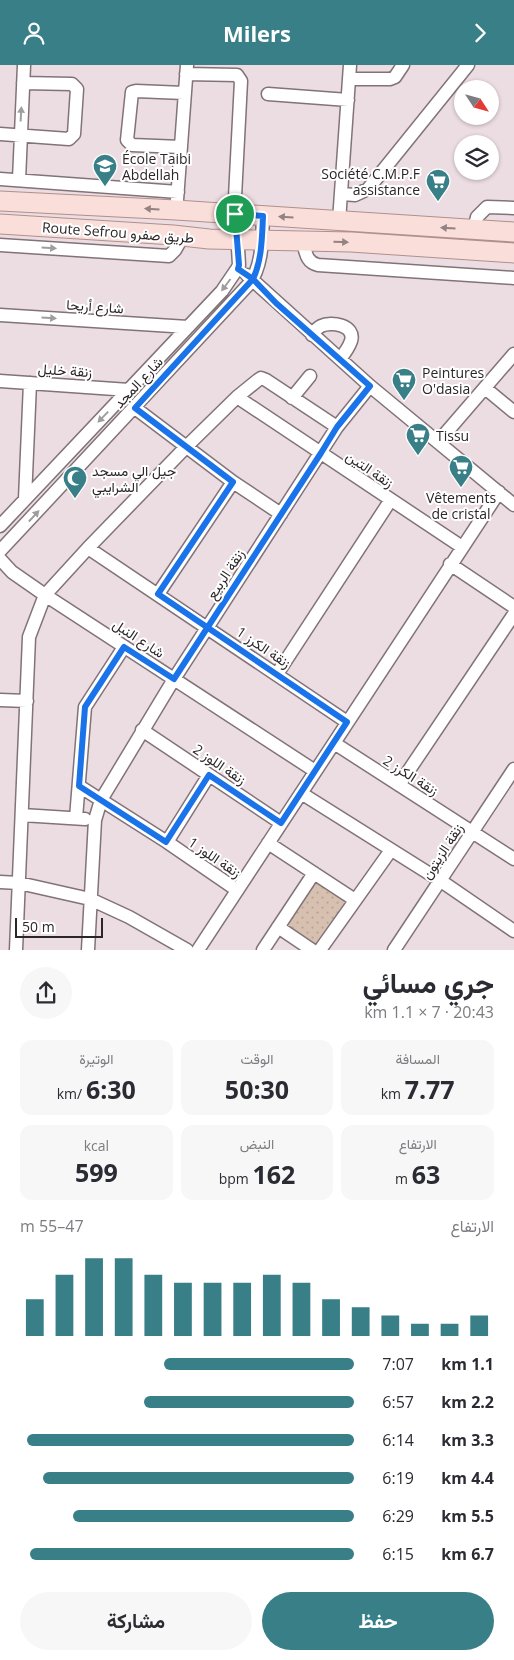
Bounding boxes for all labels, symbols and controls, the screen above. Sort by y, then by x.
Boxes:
text: Milers [223,18,291,48]
icon: person [20,19,48,47]
icon: forward [466,19,494,47]
north arrow [454,80,499,125]
map controls [454,80,499,180]
one-way arrow [18,106,26,122]
button: layers [454,135,499,180]
place label: École Taibi Abdellah [122,149,191,184]
school or university icon: École Taibi Abdellah [92,153,118,187]
place label: Société C.M.P.F assistance [321,164,420,199]
supermarket icon: Société C.M.P.F assistance [425,168,451,202]
pin [214,193,256,235]
icon: arrive [221,200,249,228]
one-way arrow [143,204,159,212]
one-way arrow [277,213,293,221]
street label: Route Sefrou طريق صفرو [41,217,195,247]
one-way arrow [440,223,456,231]
one-way arrow [333,238,349,246]
one-way arrow [41,245,57,253]
one-way arrow [221,278,231,292]
street label: شارع أريحا [66,295,124,319]
one-way arrow [41,314,57,322]
street label: شارع المجد [109,352,168,413]
street label: زنقة خليل [37,359,93,381]
place label: Peintures O'dasia [422,363,485,398]
supermarket icon: Peintures O'dasia [391,367,417,401]
one-way arrow [97,410,109,422]
supermarket icon: Tissu [405,422,431,456]
place label: Tissu [436,426,469,445]
street label: زنقة التين [342,446,398,492]
supermarket icon: Vêtements de cristal [448,454,474,488]
place label: جيل الي مسجد الشرايبي [92,461,176,499]
mosque icon: جيل الي مسجد الشرايبي [62,465,88,499]
place label: Vêtements de cristal [426,488,496,523]
one-way arrow [28,511,40,523]
street label: زنقة الربيع [202,545,250,604]
street label: شارع النبل [108,614,169,663]
street label: زنقة الكرز 1 [233,622,295,672]
street label: زنقة اللوز 2 [190,739,250,789]
street label: زنقة الكرز 2 [380,751,442,800]
street label: زنقة الزيتون [417,819,467,883]
street label: زنقة اللوز 1 [185,832,245,882]
scale bar [15,915,102,938]
text: 50 m [22,917,55,936]
text: جري مسائي [363,963,494,1001]
button: share [20,967,72,1019]
text: 20:43 · 7 × 1.1 km [364,1001,494,1023]
text: الوتيرة [79,1049,113,1068]
text: الوقت [241,1049,273,1068]
text: المسافة [395,1049,440,1068]
text: 6:30 [86,1072,136,1106]
text: 50:30 [225,1072,289,1106]
text: 7.77 [405,1072,455,1106]
text: /km [57,1084,86,1103]
text: km [381,1084,405,1103]
text: النبض [240,1134,274,1153]
text: الارتفاع [399,1134,437,1153]
text: kcal [84,1136,109,1155]
text: 599 [75,1155,118,1189]
text: 162 [252,1157,295,1191]
text: 63 [412,1157,440,1191]
text: bpm [219,1169,252,1188]
text: m [395,1169,412,1188]
text: 47–55 m [20,1215,84,1237]
text: الارتفاع [451,1215,494,1237]
text: 7:07 [382,1353,414,1375]
text: 1.1 km [441,1353,494,1375]
text: 6:57 [382,1391,414,1413]
text: 2.2 km [441,1391,494,1413]
text: 6:14 [382,1429,414,1451]
text: 3.3 km [441,1429,494,1451]
text: 6:19 [382,1467,414,1489]
text: 4.4 km [441,1467,494,1489]
text: 6:29 [382,1505,414,1527]
text: 5.5 km [441,1505,494,1527]
text: 6:15 [382,1543,414,1565]
text: 6.7 km [441,1543,494,1565]
button: مشاركة [20,1592,252,1650]
button: حفظ [262,1592,494,1650]

